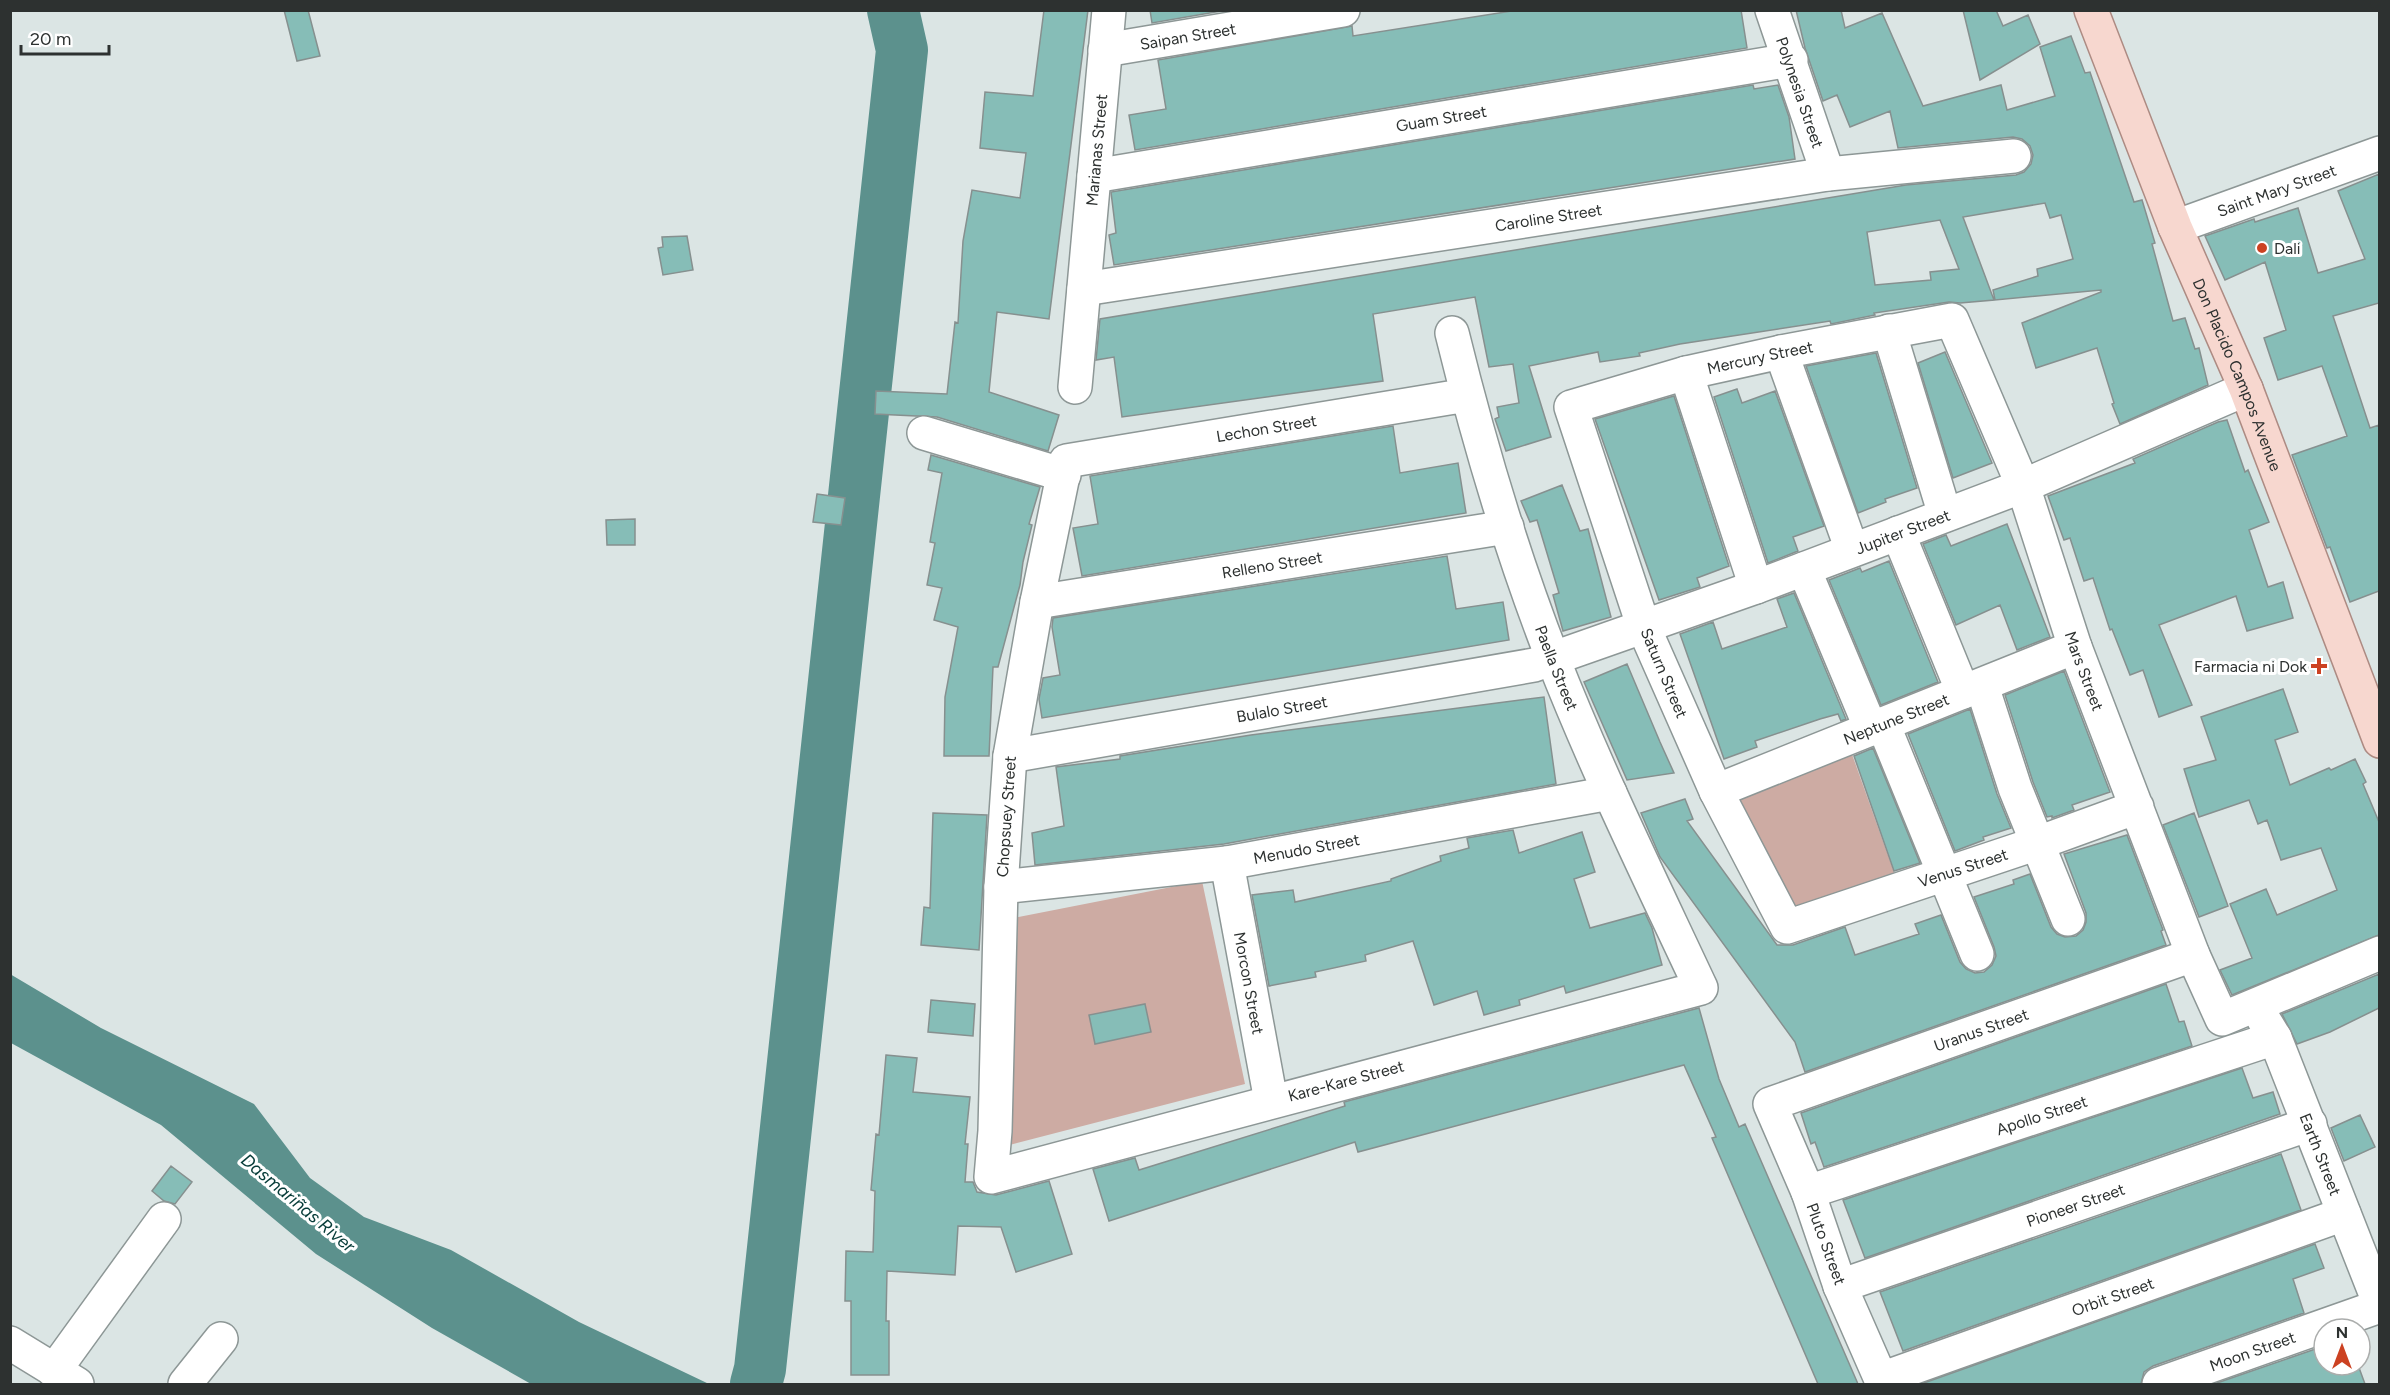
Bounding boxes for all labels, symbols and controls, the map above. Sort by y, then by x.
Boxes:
scale bar [21,18,110,56]
street label: Saipan Street [1138,19,1237,53]
text: 20 m [30,28,71,50]
street label: Polynesia Street [1772,34,1828,150]
street label: Marianas Street [1082,93,1111,207]
street label: Guam Street [1394,101,1488,135]
street label: Saint Mary Street [2215,160,2339,220]
street label: Caroline Street [1494,200,1603,235]
place label: Dali [2274,239,2300,258]
marker: Dali [2255,241,2269,255]
street label: Don Placido Campos Avenue [2189,275,2286,474]
street label: Mercury Street [1705,337,1815,378]
street label: Lechon Street [1215,410,1318,446]
street label: Jupiter Street [1853,505,1953,558]
street label: Relleno Street [1220,547,1324,582]
street label: Paella Street [1531,623,1582,713]
street label: Saturn Street [1636,625,1692,721]
street label: Mars Street [2061,629,2108,713]
place label: Farmacia ni Dok [2194,657,2307,676]
marker: Farmacia ni Dok [2312,659,2326,673]
street label: Neptune Street [1840,689,1952,748]
street label: Bulalo Street [1235,692,1329,726]
street label: Chopsuey Street [992,755,1019,878]
street label: Menudo Street [1252,829,1361,868]
street label: Venus Street [1916,845,2010,891]
street label: Morcon Street [1230,930,1268,1036]
street label: Uranus Street [1931,1004,2031,1055]
street label: Kare-Kare Street [1286,1056,1406,1106]
street label: Apollo Street [1994,1091,2090,1139]
street label: Earth Street [2296,1110,2345,1198]
water label: Dasmariñas River [237,1149,360,1258]
street label: Pioneer Street [2024,1179,2127,1231]
street label: Pluto Street [1802,1200,1850,1288]
street label: Orbit Street [2069,1273,2156,1320]
north arrow [2312,1317,2372,1377]
text: N [2336,1323,2348,1342]
street label: Moon Street [2207,1327,2298,1375]

